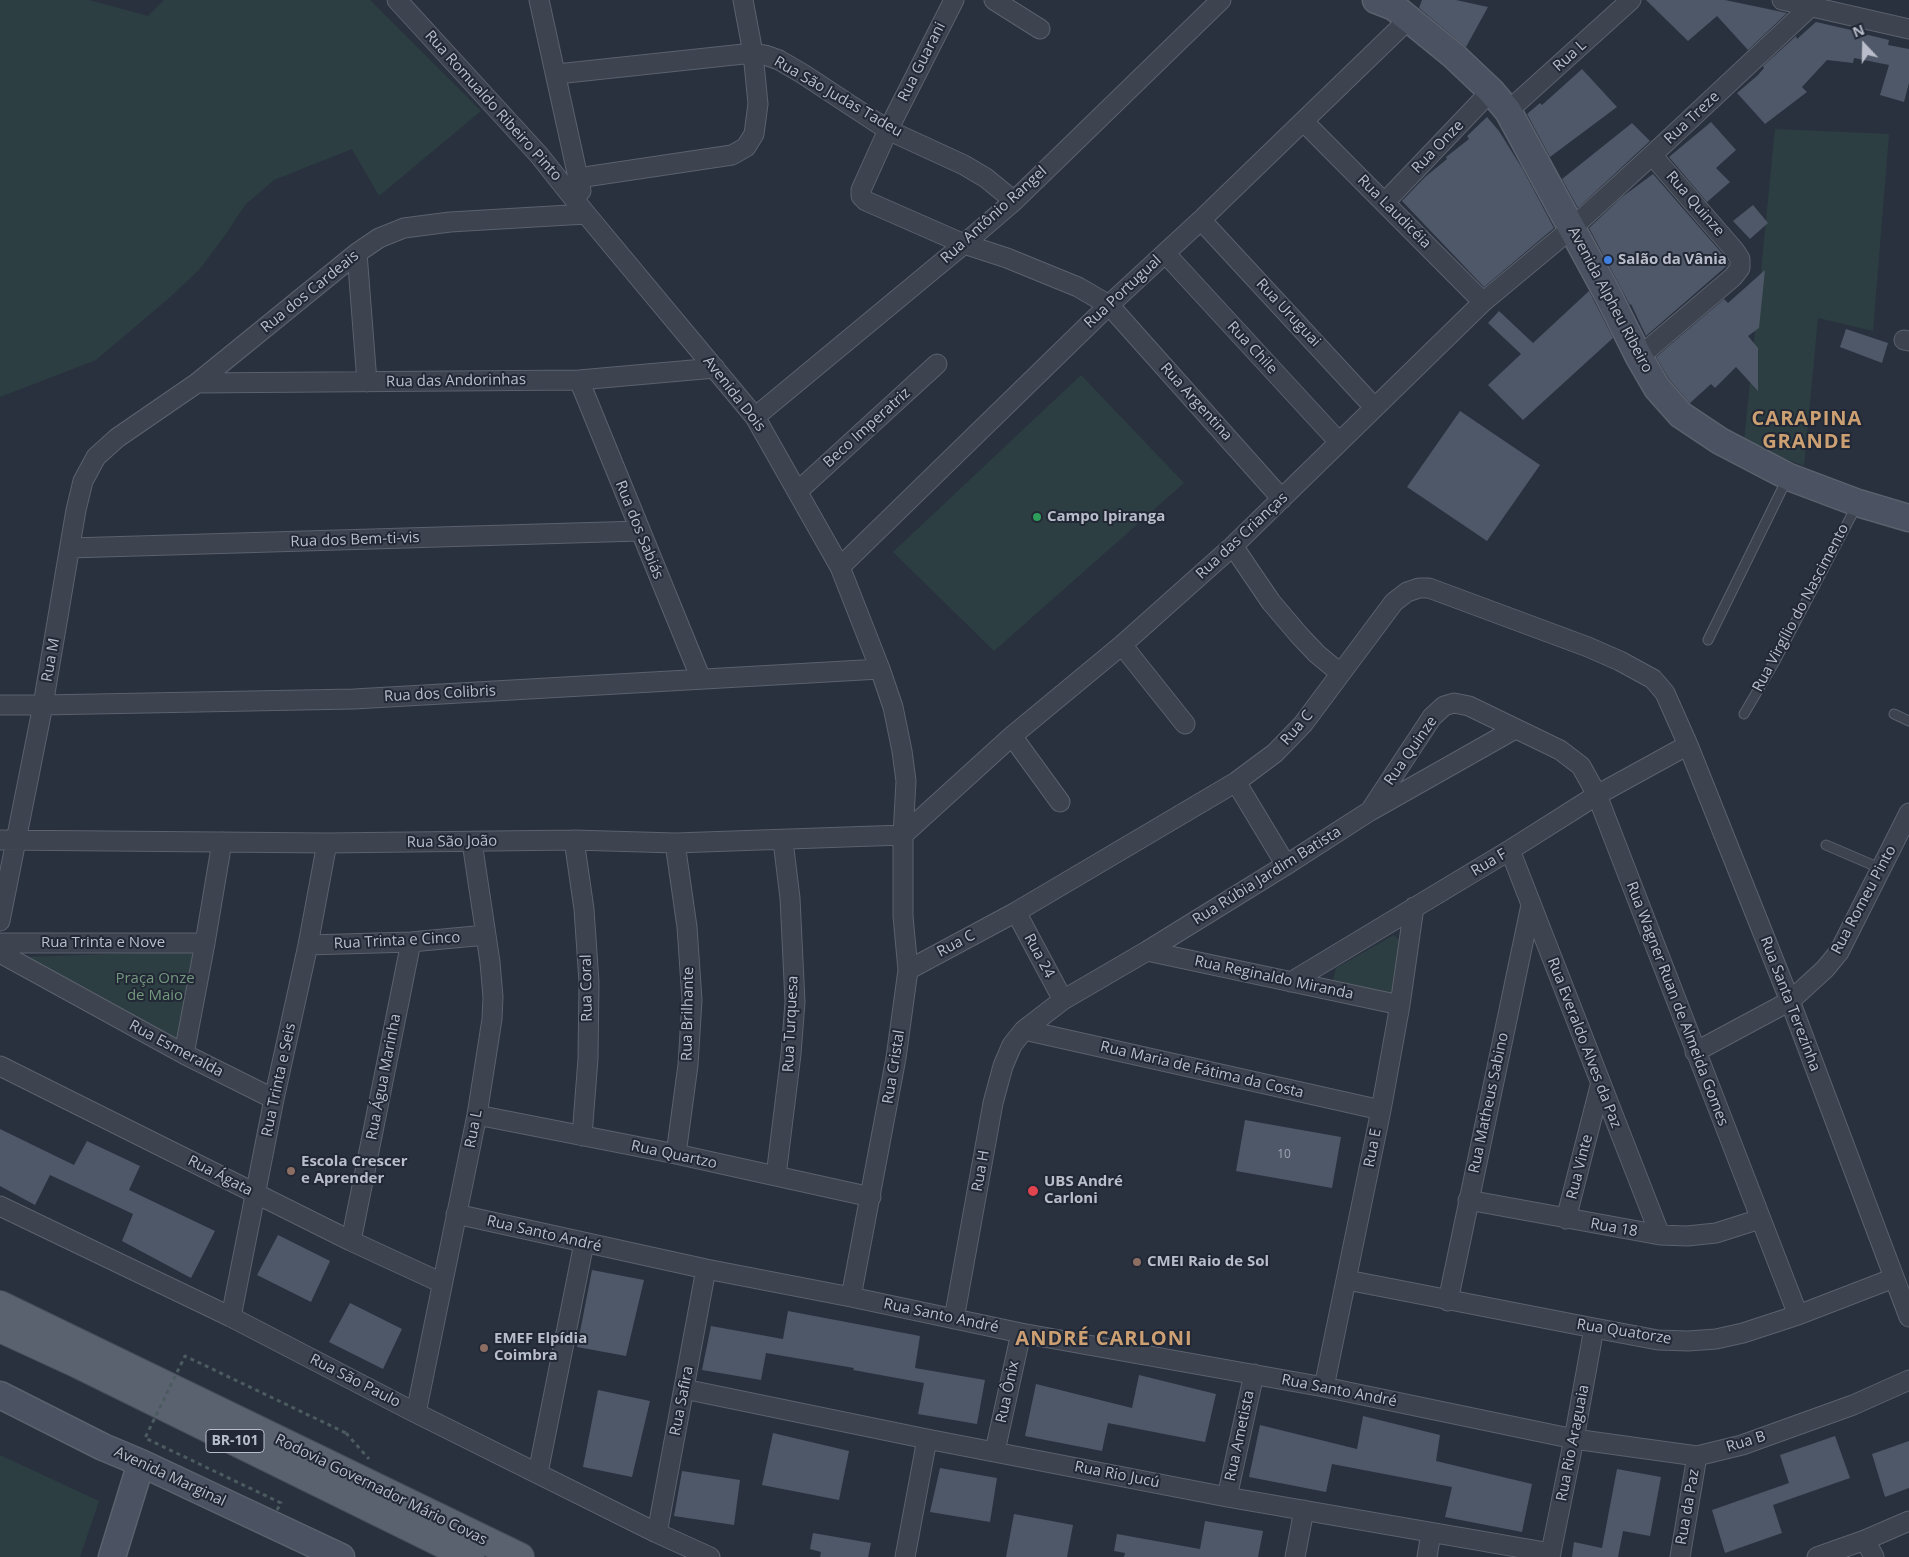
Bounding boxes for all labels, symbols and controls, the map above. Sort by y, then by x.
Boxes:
street label: Rua Guarani [894,19,950,105]
north arrow [1839,20,1889,70]
text: N [1850,20,1867,41]
street label: Rua Romualdo Ribeiro Pinto [421,27,565,185]
street label: Rua L [1550,36,1590,76]
street label: Rua São Judas Tadeu [771,53,905,141]
street label: Rua Treze [1661,88,1723,148]
street label: Rua Onze [1408,117,1468,177]
street label: Rua Antônio Rangel [937,163,1051,267]
street label: Rua Quinze [1662,168,1728,240]
street label: Rua Laudicéia [1353,171,1435,253]
street label: Avenida Alpheu Ribeiro [1564,224,1656,376]
street label: Rua dos Cardeais [257,247,363,337]
place label: Salão da Vânia [1618,251,1727,269]
street label: Rua Portugual [1081,252,1165,332]
marker: Salão da Vânia [1602,254,1614,266]
street label: Rua Uruguai [1252,275,1324,351]
street label: Rua Chile [1223,318,1281,378]
street label: Avenida Dois [699,353,769,435]
street label: Rua Argentina [1156,359,1236,445]
street label: Rua das Andorinhas [386,371,526,391]
street label: Beco Imperatriz [820,384,914,472]
district label: CARAPINA GRANDE [1751,407,1863,454]
street label: Rua dos Sabiás [611,478,667,582]
street label: Rua das Crianças [1192,489,1292,583]
place label: Campo Ipiranga [1047,508,1165,526]
marker: Campo Ipiranga [1031,511,1043,523]
street label: Rua Virgílio do Nascimento [1749,521,1853,695]
street label: Rua dos Bem-ti-vis [290,529,420,551]
street label: Rua M [38,637,64,683]
street label: Rua dos Colibris [383,682,497,706]
street label: Rua C [1277,707,1317,749]
street label: Rua Quinze [1381,713,1441,789]
street label: Rua Rúbia Jardim Batista [1189,823,1345,929]
street label: Rua São João [407,832,497,852]
street label: Rua Romeu Pinto [1828,842,1900,958]
street label: Rua F [1468,845,1510,881]
street label: Rua Wagner Ruan de Almeida Gomes [1622,879,1732,1129]
street label: Rua C [934,927,978,961]
street label: Rua Trinta e Cinco [333,929,461,953]
street label: Rua 24 [1020,931,1058,981]
street label: Rua Trinta e Nove [41,934,165,952]
street label: Rua Santa Terezinha [1756,934,1824,1074]
street label: Rua Reginaldo Miranda [1193,952,1355,1004]
street label: Rua Coral [577,954,597,1022]
street label: Rua Everaldo Alves da Paz [1543,955,1625,1131]
street label: Rua Brilhante [678,967,698,1061]
park label: Praça Onze de Maio [115,970,195,1005]
street label: Rua Turquesa [779,975,803,1073]
street label: Rua Água Marinha [363,1012,405,1142]
street label: Rua Esmeralda [126,1017,226,1081]
street label: Rua Trinta e Seis [258,1022,300,1138]
street label: Rua Cristal [879,1029,909,1105]
street label: Rua Matheus Sabino [1465,1031,1513,1175]
street label: Rua Maria de Fátima da Costa [1099,1038,1305,1102]
street label: Rua L [461,1108,487,1150]
street label: Rua E [1360,1127,1386,1169]
street label: Rua Vinte [1563,1133,1597,1201]
street label: Rua Quartzo [629,1137,719,1173]
house number: 10 [1277,1148,1291,1162]
street label: Rua H [969,1149,993,1193]
street label: Rua Ágata [185,1152,255,1200]
place label: Escola Crescer e Aprender [301,1153,407,1188]
marker: Escola Crescer e Aprender [285,1165,297,1177]
place label: UBS André Carloni [1044,1173,1123,1208]
marker: UBS André Carloni [1026,1184,1040,1198]
street label: Rua Santo André [485,1212,603,1256]
street label: Rua 18 [1589,1215,1639,1241]
place label: CMEI Raio de Sol [1147,1253,1269,1271]
marker: CMEI Raio de Sol [1131,1256,1143,1268]
street label: Rua Santo André [882,1295,1000,1337]
street label: Rua Quatorze [1575,1316,1673,1348]
district label: ANDRÉ CARLONI [1014,1327,1194,1351]
place label: EMEF Elpídia Coimbra [494,1330,587,1365]
marker: EMEF Elpídia Coimbra [478,1342,490,1354]
street label: Rua São Paulo [307,1350,403,1412]
street label: Rua Ônix [993,1359,1023,1425]
street label: Rua Safira [666,1365,698,1437]
street label: Rua Santo André [1280,1371,1398,1411]
street label: Rua Rio Araguaia [1553,1383,1593,1503]
street label: Rua Ametista [1222,1389,1258,1483]
street label: Rua B [1724,1427,1768,1457]
road number: BR-101 [206,1430,264,1452]
street label: Rodovia Governador Mário Covas [272,1431,490,1549]
street label: Avenida Marginal [111,1443,229,1511]
street label: Rua Rio Jucú [1073,1458,1161,1492]
street label: Rua da Paz [1672,1468,1704,1546]

